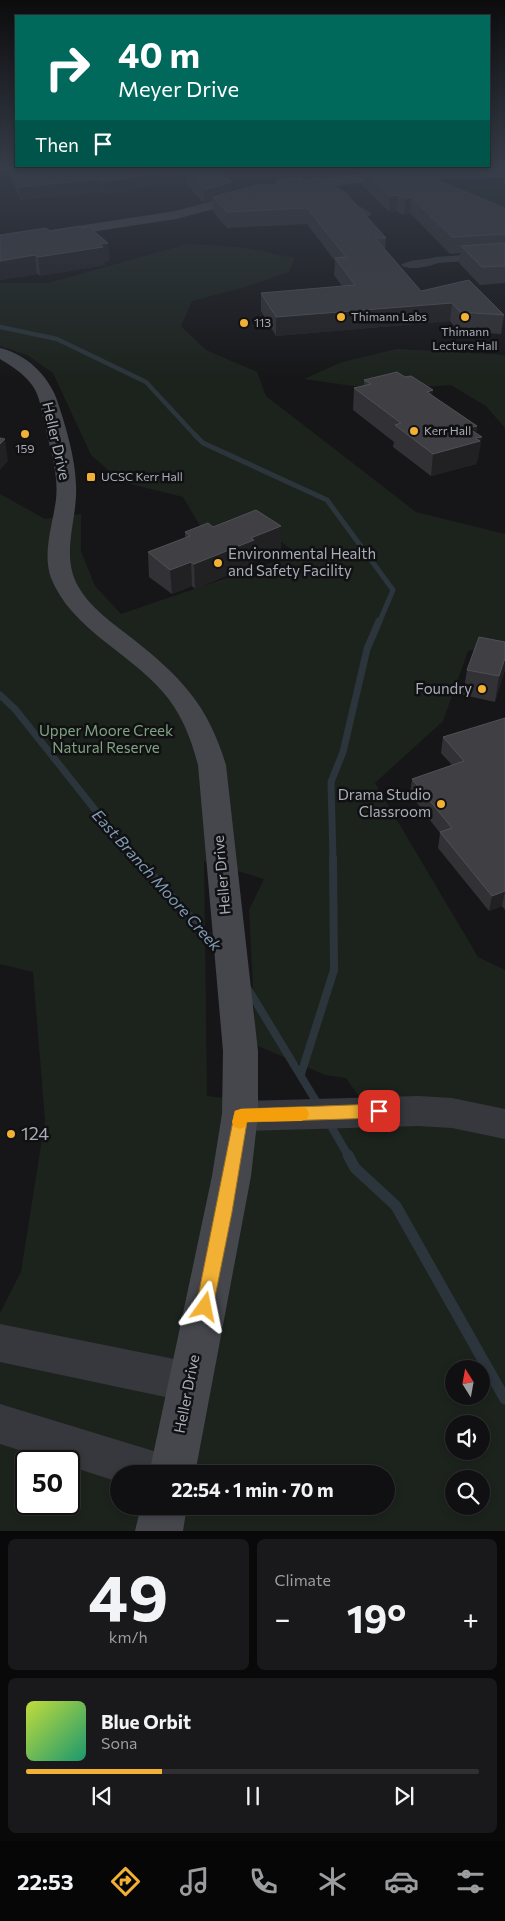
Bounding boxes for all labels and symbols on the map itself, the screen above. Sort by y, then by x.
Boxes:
place label: Thimann Labs [351,309,427,323]
marker: Thimann Labs [335,311,347,323]
marker: Thimann Lecture Hall [459,311,471,323]
place label: 113 [254,315,271,329]
marker: 113 [238,317,250,329]
place label: Thimann Lecture Hall [432,324,498,352]
street label: Heller Drive [39,400,75,482]
place label: Kerr Hall [424,423,471,437]
marker: Kerr Hall [408,425,420,437]
marker: 159 [19,428,31,440]
place label: 159 [15,441,35,455]
place label: UCSC Kerr Hall [101,469,183,483]
marker: UCSC Kerr Hall [85,471,97,483]
place label: Environmental Health and Safety Facility [228,544,376,579]
marker: Environmental Health and Safety Facility [212,557,224,569]
place label: Foundry [415,679,472,697]
marker: Foundry [476,683,488,695]
park label: Upper Moore Creek Natural Reserve [39,721,173,756]
place label: Drama Studio Classroom [338,785,431,820]
marker: Drama Studio Classroom [435,798,447,810]
water label: East Branch Moore Creek [89,805,226,954]
street label: Heller Drive [209,834,233,916]
pin [358,1090,400,1132]
place label: 124 [21,1122,49,1144]
marker: 124 [5,1128,17,1140]
position arrow [178,1280,230,1332]
street label: Heller Drive [170,1353,202,1435]
north arrow [445,1360,490,1405]
speed limit sign: 50 [15,1450,80,1515]

